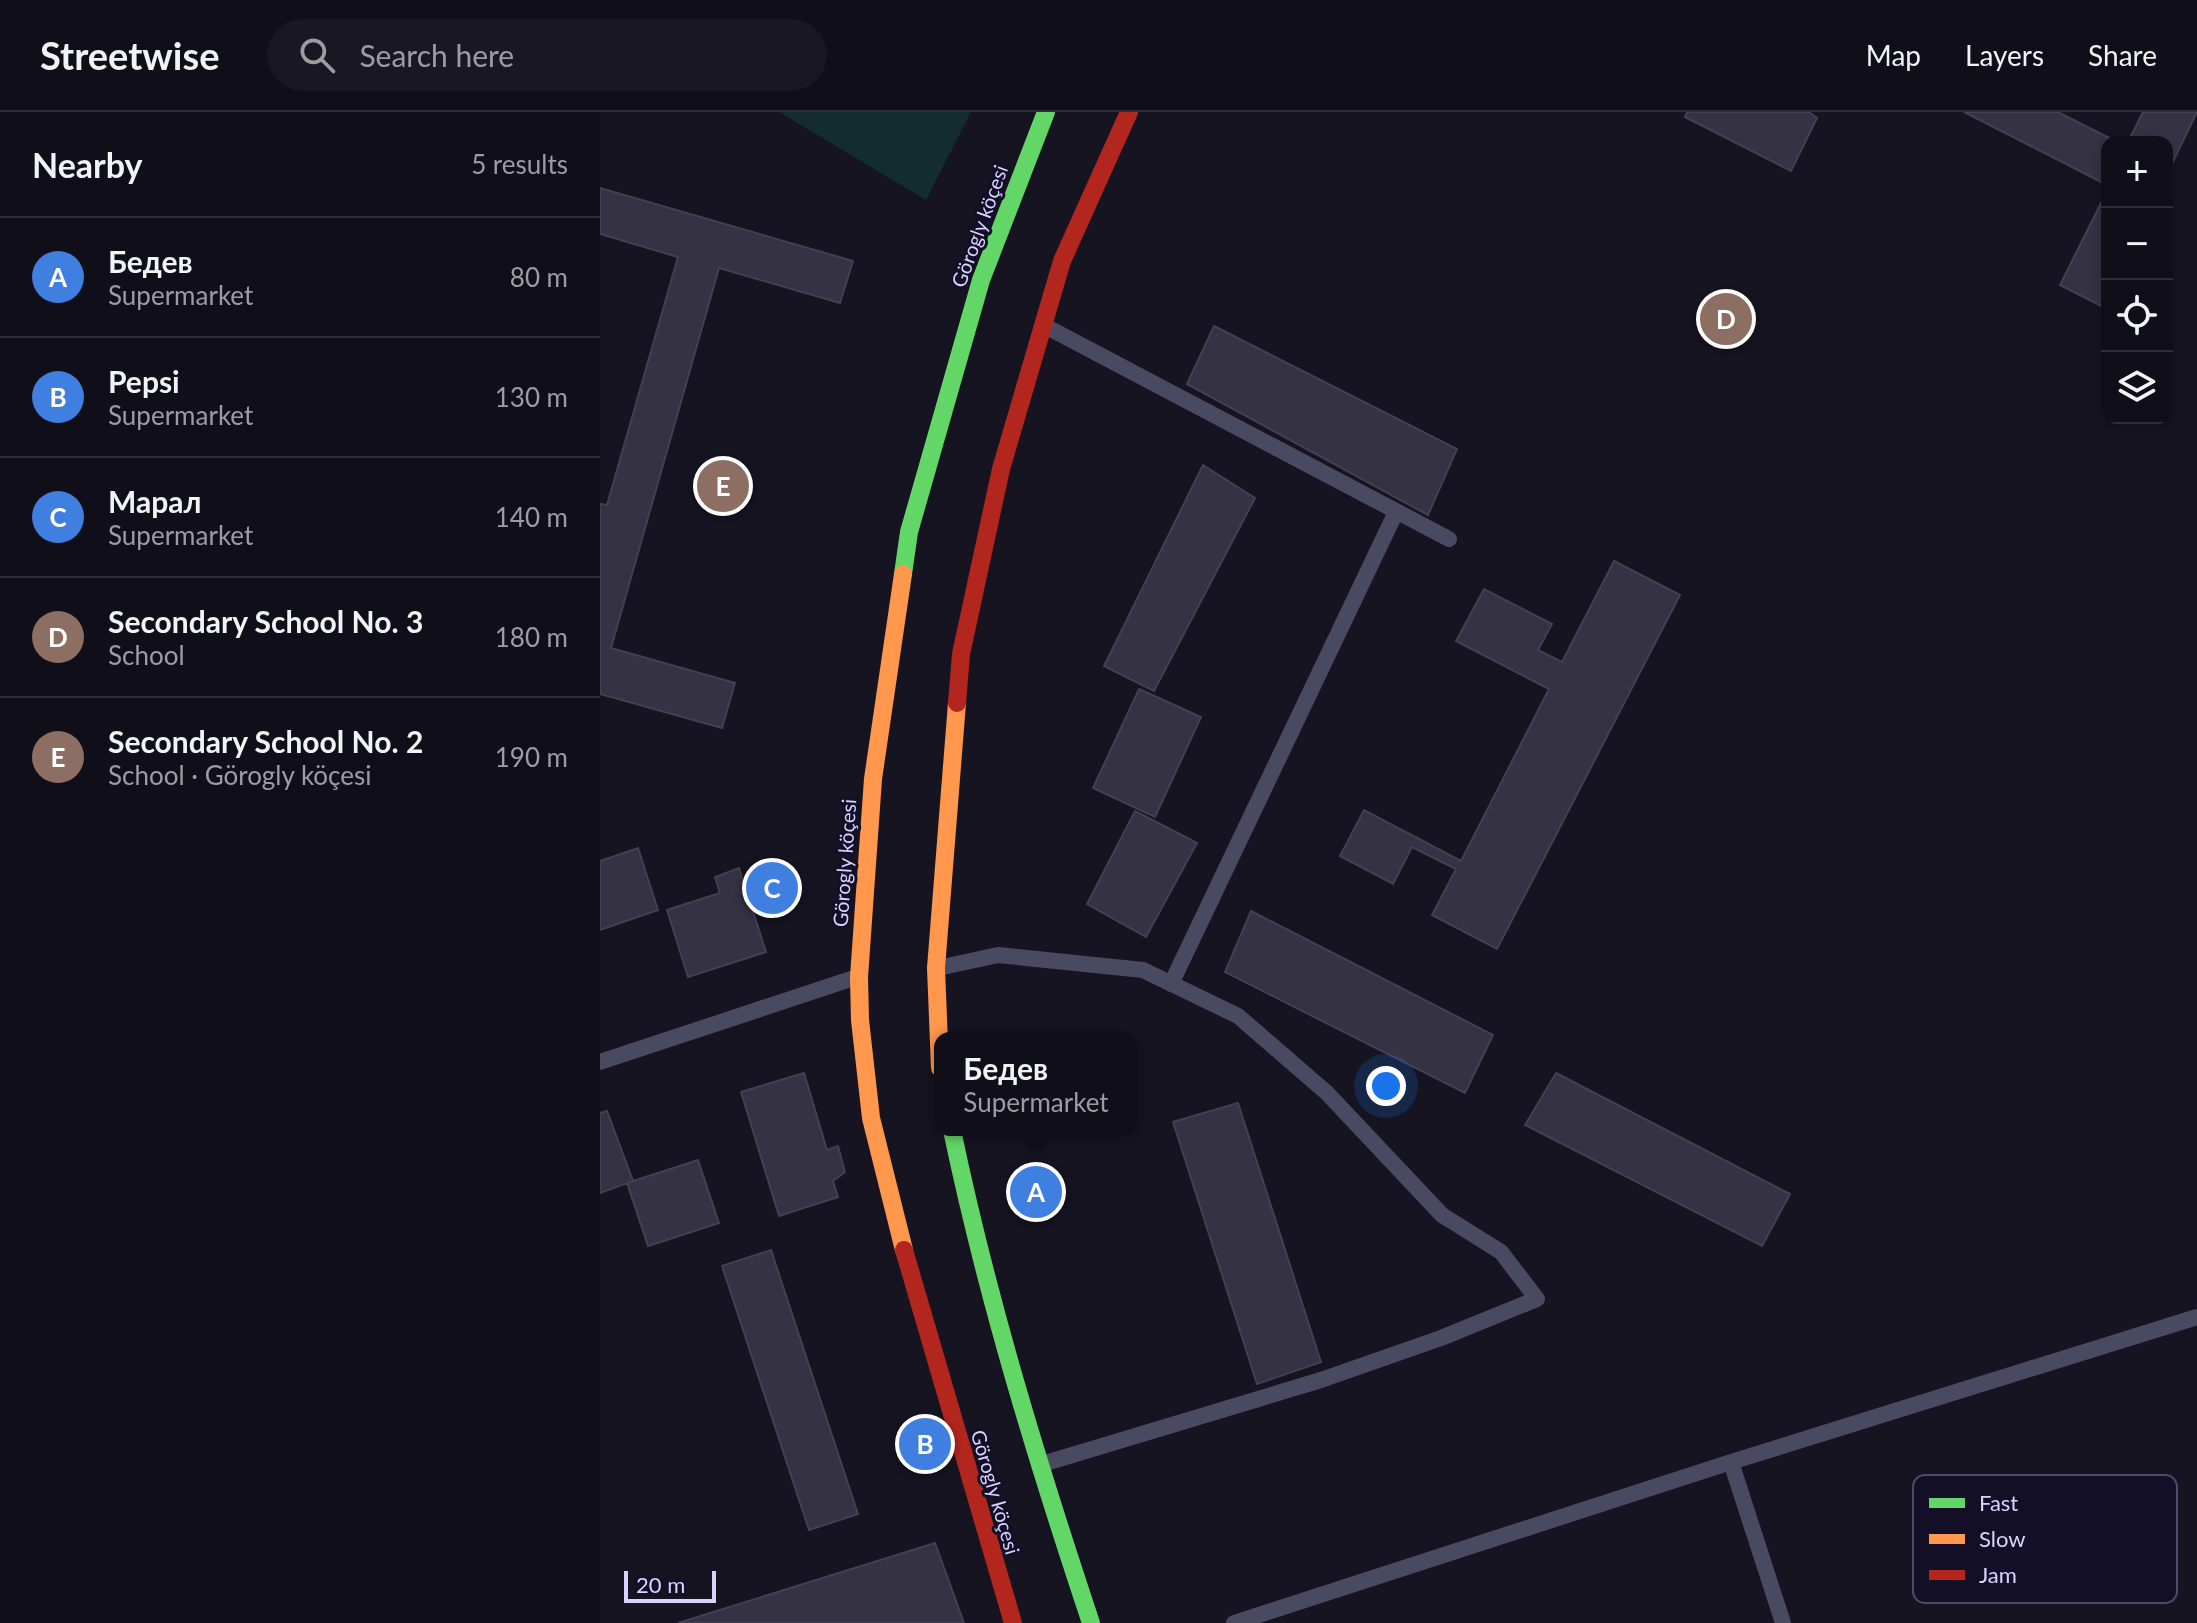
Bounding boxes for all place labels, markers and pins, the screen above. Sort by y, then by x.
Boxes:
pin: D [1700,289,1752,349]
pin: E [697,456,749,516]
pin: C [746,858,798,918]
pin: A [1010,1162,1062,1222]
pin: B [899,1414,951,1474]

